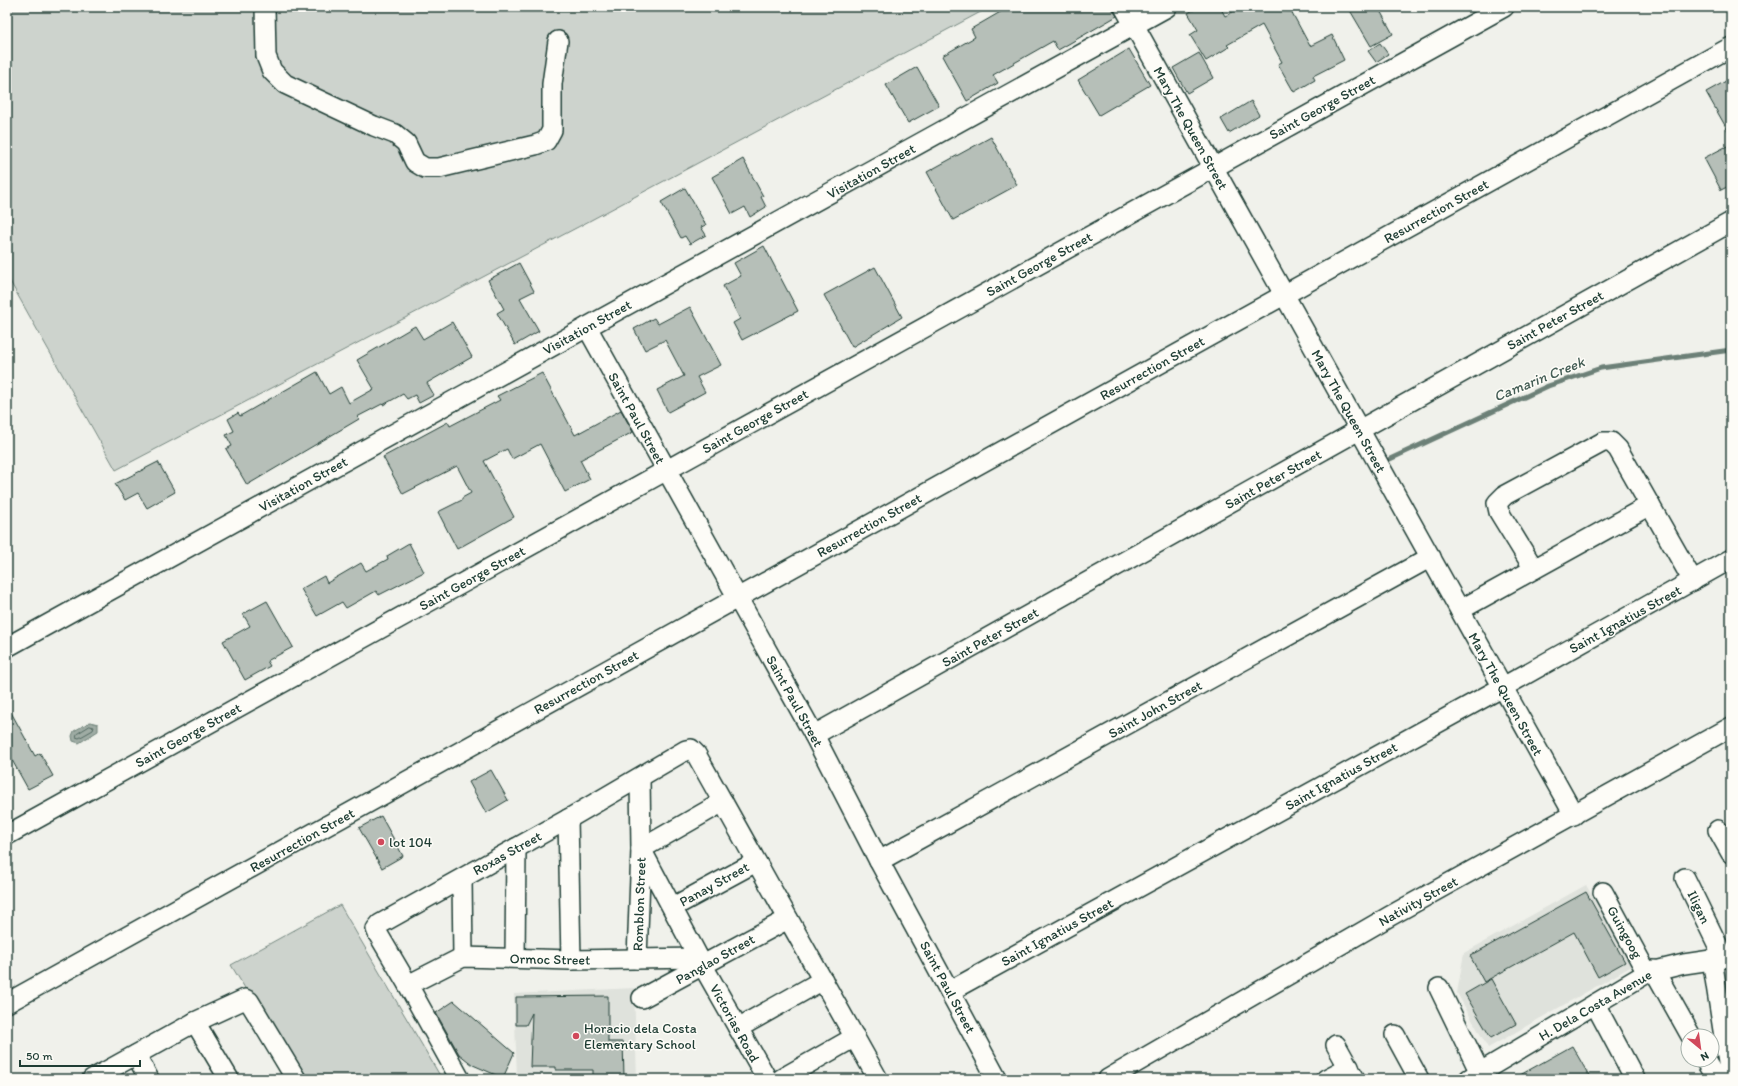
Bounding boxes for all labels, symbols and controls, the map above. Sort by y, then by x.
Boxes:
street label: Mary The Queen Street [1150,64,1232,193]
street label: Saint George Street [1266,71,1378,144]
street label: Visitation Street [824,140,918,203]
street label: Resurrection Street [1381,176,1492,247]
street label: Saint George Street [983,228,1095,301]
street label: Saint Peter Street [1504,287,1606,354]
street label: Visitation Street [540,296,634,359]
street label: Resurrection Street [1097,333,1208,404]
street label: Mary The Queen Street [1308,347,1390,476]
water label: Camarin Creek [1491,352,1588,405]
street label: Saint Paul Street [604,369,669,467]
street label: Saint George Street [699,385,811,458]
street label: Saint Peter Street [1222,446,1324,513]
street label: Visitation Street [256,453,350,516]
street label: Resurrection Street [814,490,925,561]
street label: Saint George Street [416,542,528,615]
street label: Saint Ignatius Street [1566,582,1684,657]
street label: Saint Peter Street [939,604,1041,671]
street label: Mary The Queen Street [1465,630,1547,759]
street label: Resurrection Street [531,647,642,718]
street label: Saint Paul Street [762,652,827,750]
street label: Saint John Street [1105,677,1205,742]
street label: Saint George Street [132,699,244,772]
street label: Saint Ignatius Street [1282,739,1400,814]
street label: Resurrection Street [247,805,358,876]
street label: Roxas Street [470,828,545,879]
place label: lot 104 [389,834,433,851]
marker: lot 104 [376,837,386,847]
street label: Romblon Street [629,857,650,951]
street label: Panay Street [677,858,752,910]
street label: Nativity Street [1376,873,1461,930]
street label: Iligan [1683,888,1714,927]
street label: Saint Ignatius Street [998,895,1116,970]
street label: Guingoog [1603,903,1646,962]
street label: Panglao Street [673,931,758,988]
street label: Saint Paul Street [916,938,979,1036]
street label: Ormoc Street [509,950,591,969]
street label: H. Dela Costa Avenue [1536,966,1655,1045]
street label: Victorias Road [706,981,763,1066]
place label: Horacio dela Costa Elementary School [584,1020,697,1053]
north arrow [1680,1028,1720,1068]
marker: Horacio dela Costa Elementary School [571,1031,581,1041]
scale bar [20,1042,140,1068]
text: 50 m [26,1049,52,1063]
text: N [1698,1049,1711,1064]

